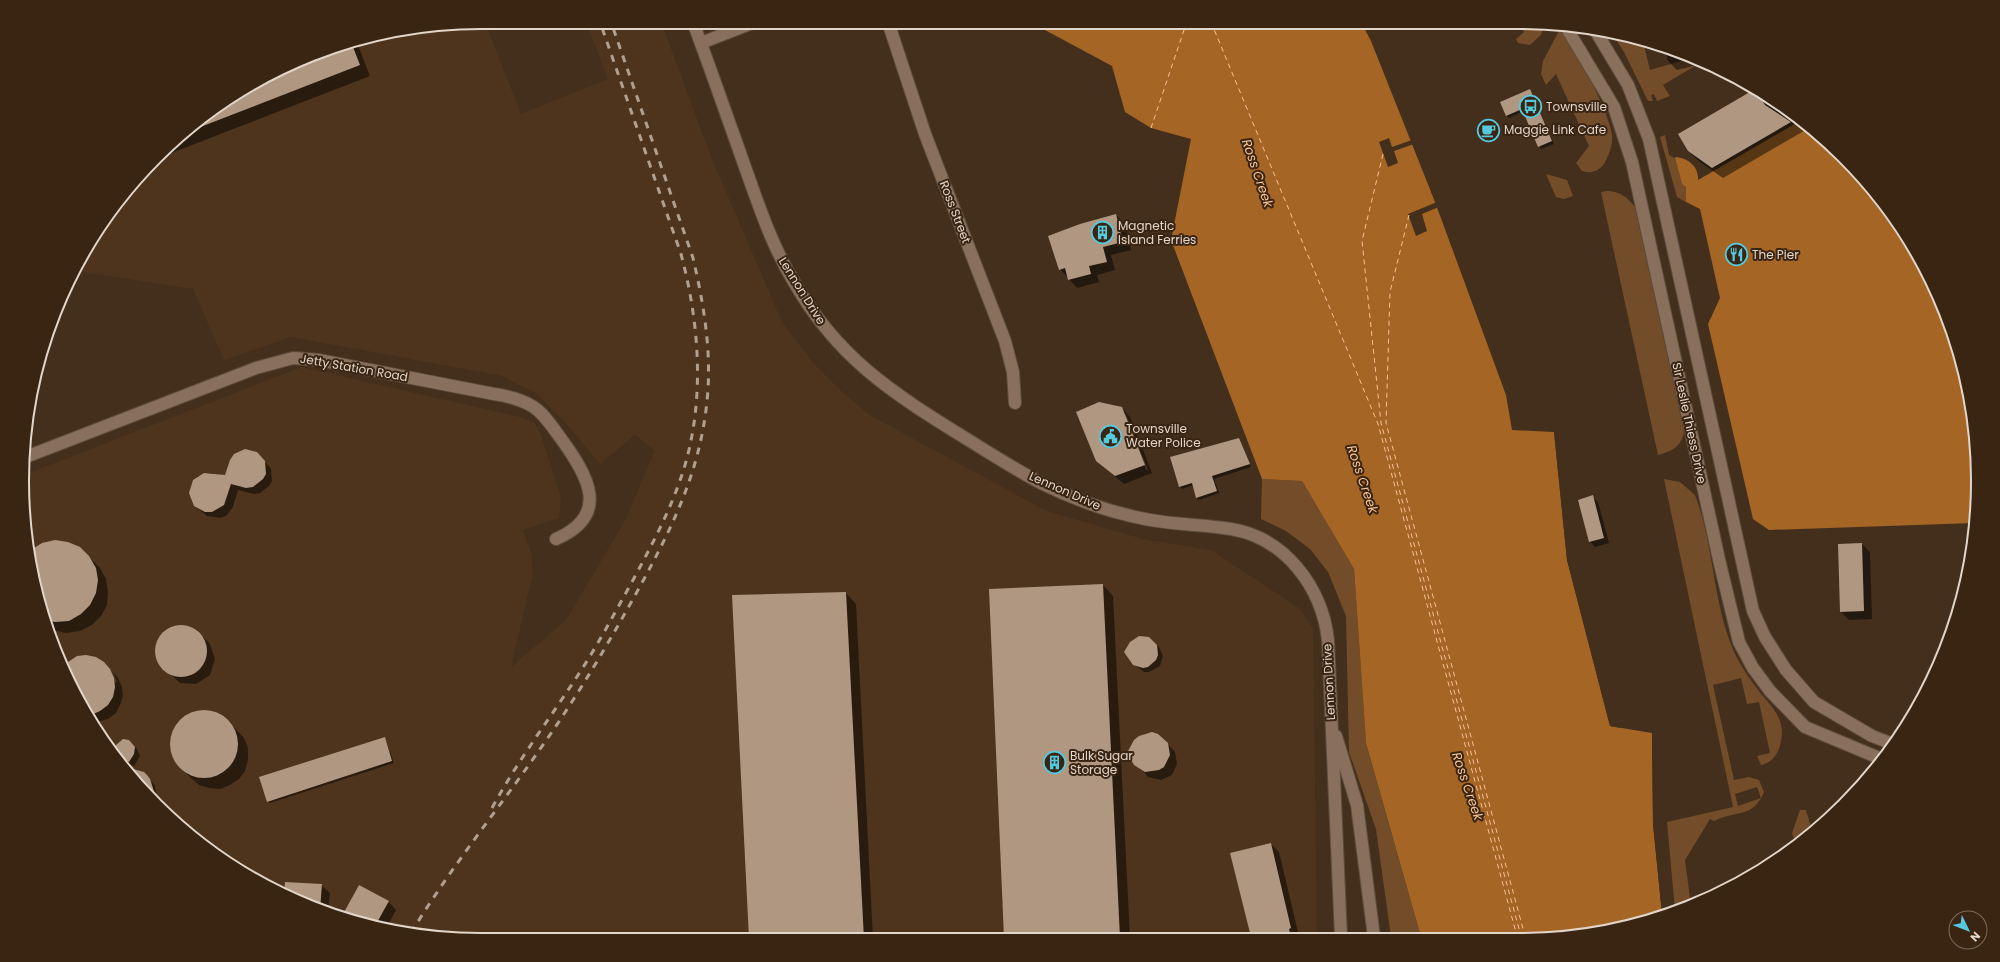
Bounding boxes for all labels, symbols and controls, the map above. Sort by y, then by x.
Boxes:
bus stop icon: Townsville [1517,94,1543,120]
place label: Townsville [1546,98,1607,115]
cafe icon: Maggie Link Cafe [1475,117,1501,143]
place label: Maggie Link Cafe [1504,121,1606,138]
water label: Ross Creek [1237,136,1279,211]
street label: Ross Street [936,178,975,246]
place label: Magnetic Island Ferries [1118,217,1196,248]
building icon: Magnetic Island Ferries [1089,220,1115,246]
restaurant icon: The Pier [1723,242,1749,268]
place label: The Pier [1752,246,1799,263]
street label: Lennon Drive [775,254,830,328]
street label: Jetty Station Road [299,350,409,385]
street label: Sir Leslie Thiess Drive [1668,361,1711,485]
place label: Townsville Water Police [1126,420,1201,451]
public building icon: Townsville Water Police [1097,423,1123,449]
water label: Ross Creek [1342,442,1384,517]
street label: Lennon Drive [1027,467,1104,514]
street label: Lennon Drive [1318,643,1339,721]
place label: Bulk Sugar Storage [1070,747,1133,778]
water label: Ross Creek [1447,749,1489,824]
building icon: Bulk Sugar Storage [1041,750,1067,776]
north arrow [1948,910,1988,950]
text: N [1967,928,1984,945]

